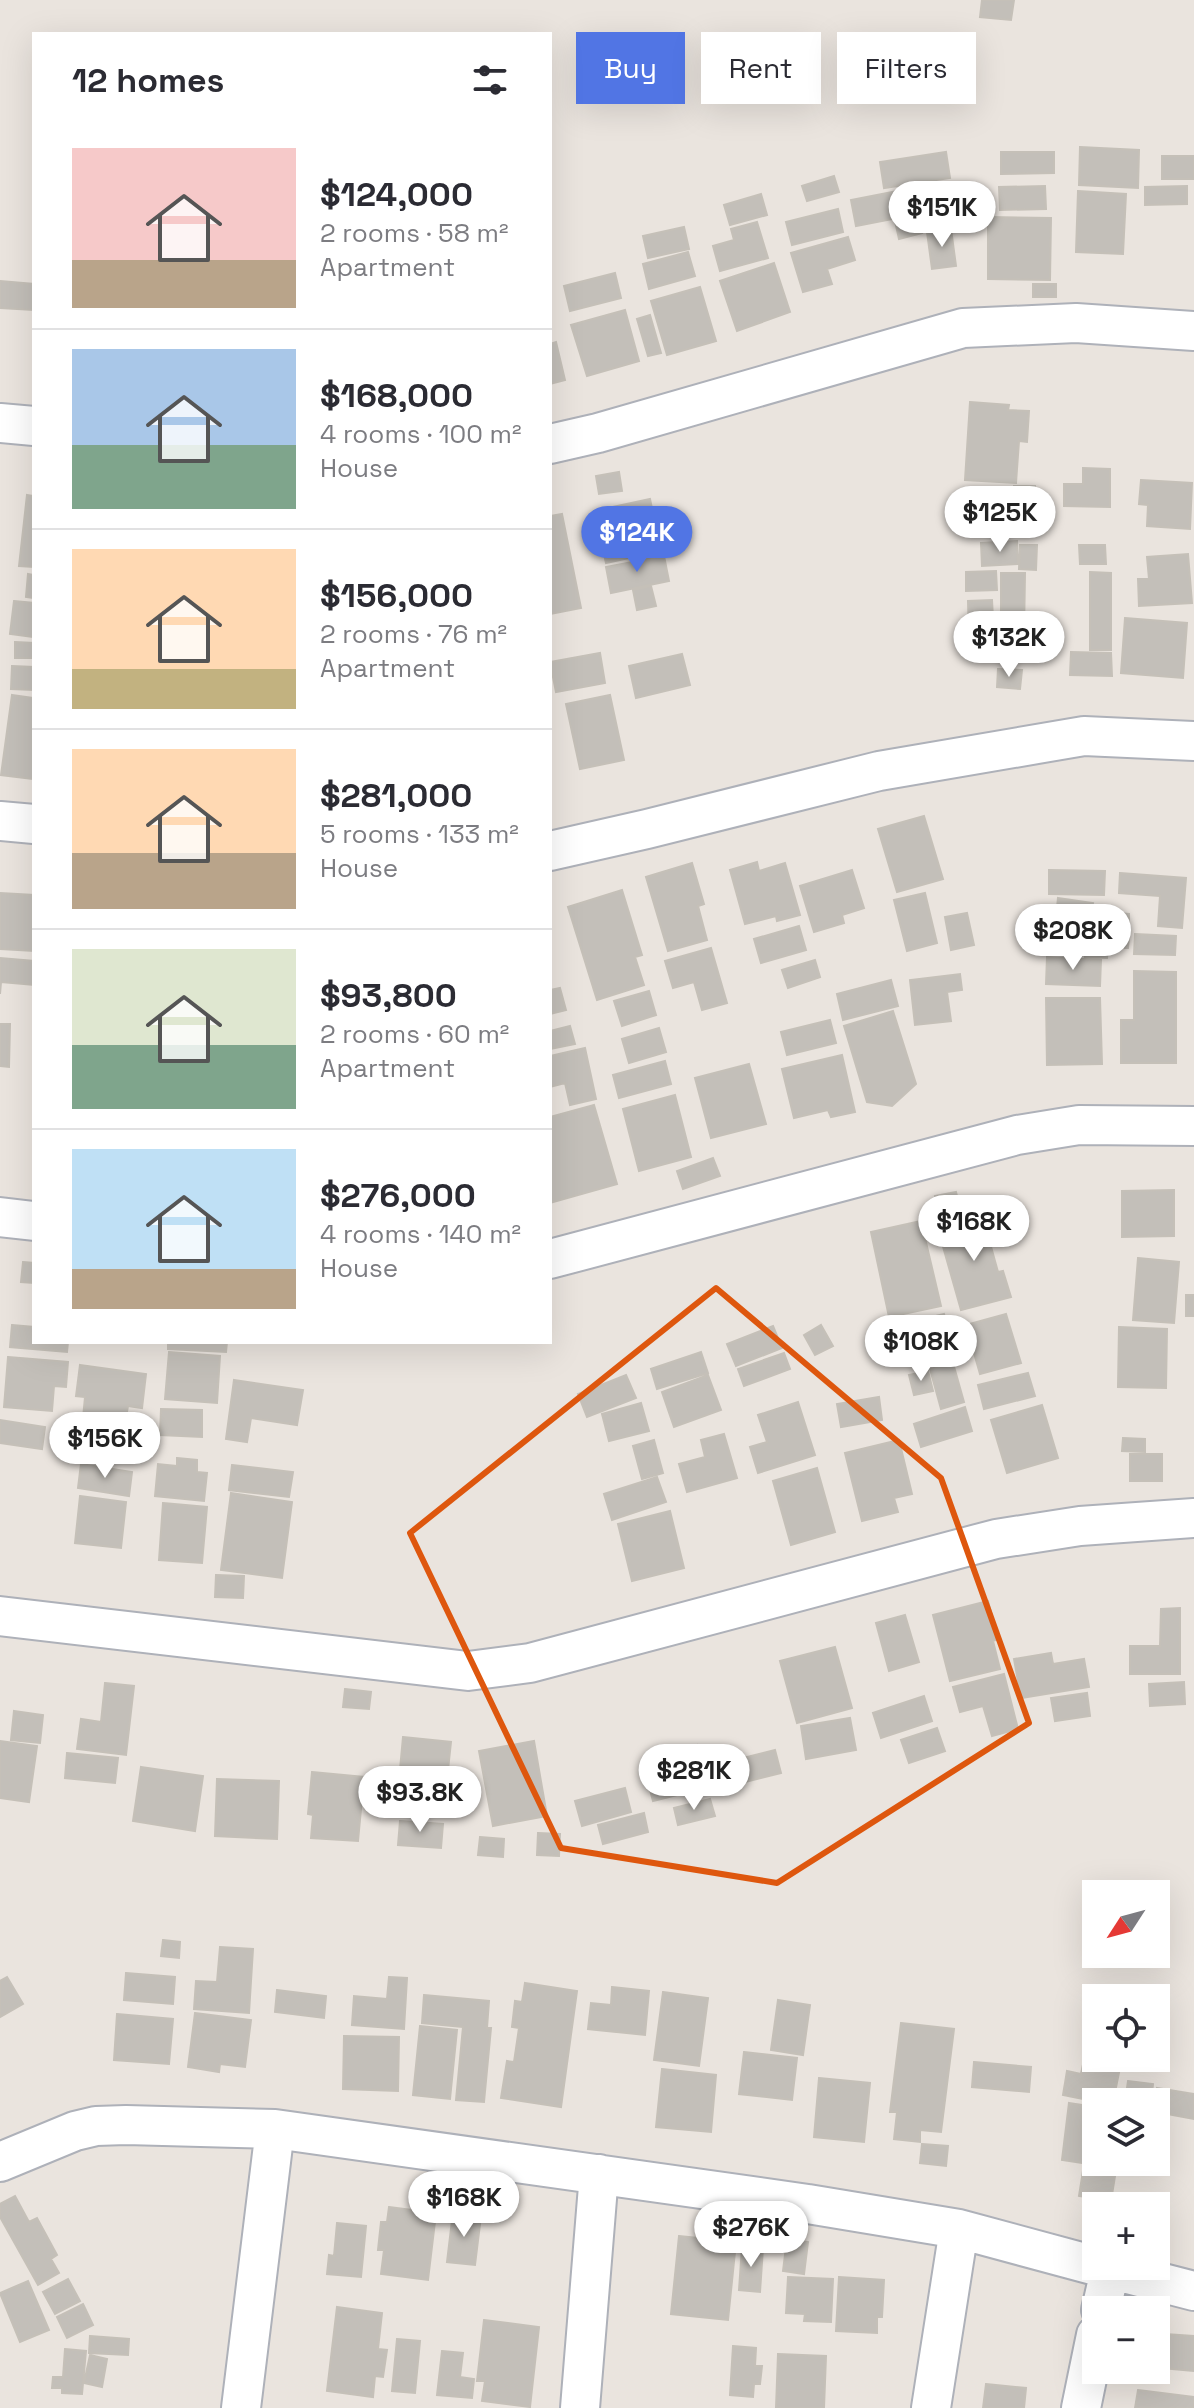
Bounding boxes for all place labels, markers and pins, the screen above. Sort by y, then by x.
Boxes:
pin: $151K [886,181,998,249]
pin: $125K [944,486,1056,554]
pin: $124K [581,506,693,574]
pin: $132K [953,611,1065,679]
pin: $208K [1017,904,1129,972]
pin: $168K [918,1195,1030,1263]
pin: $108K [865,1315,977,1383]
pin: $156K [49,1412,161,1480]
pin: $281K [638,1744,750,1812]
pin: $93.8K [355,1766,485,1834]
pin: $168K [408,2171,520,2239]
pin: $276K [695,2201,807,2269]

